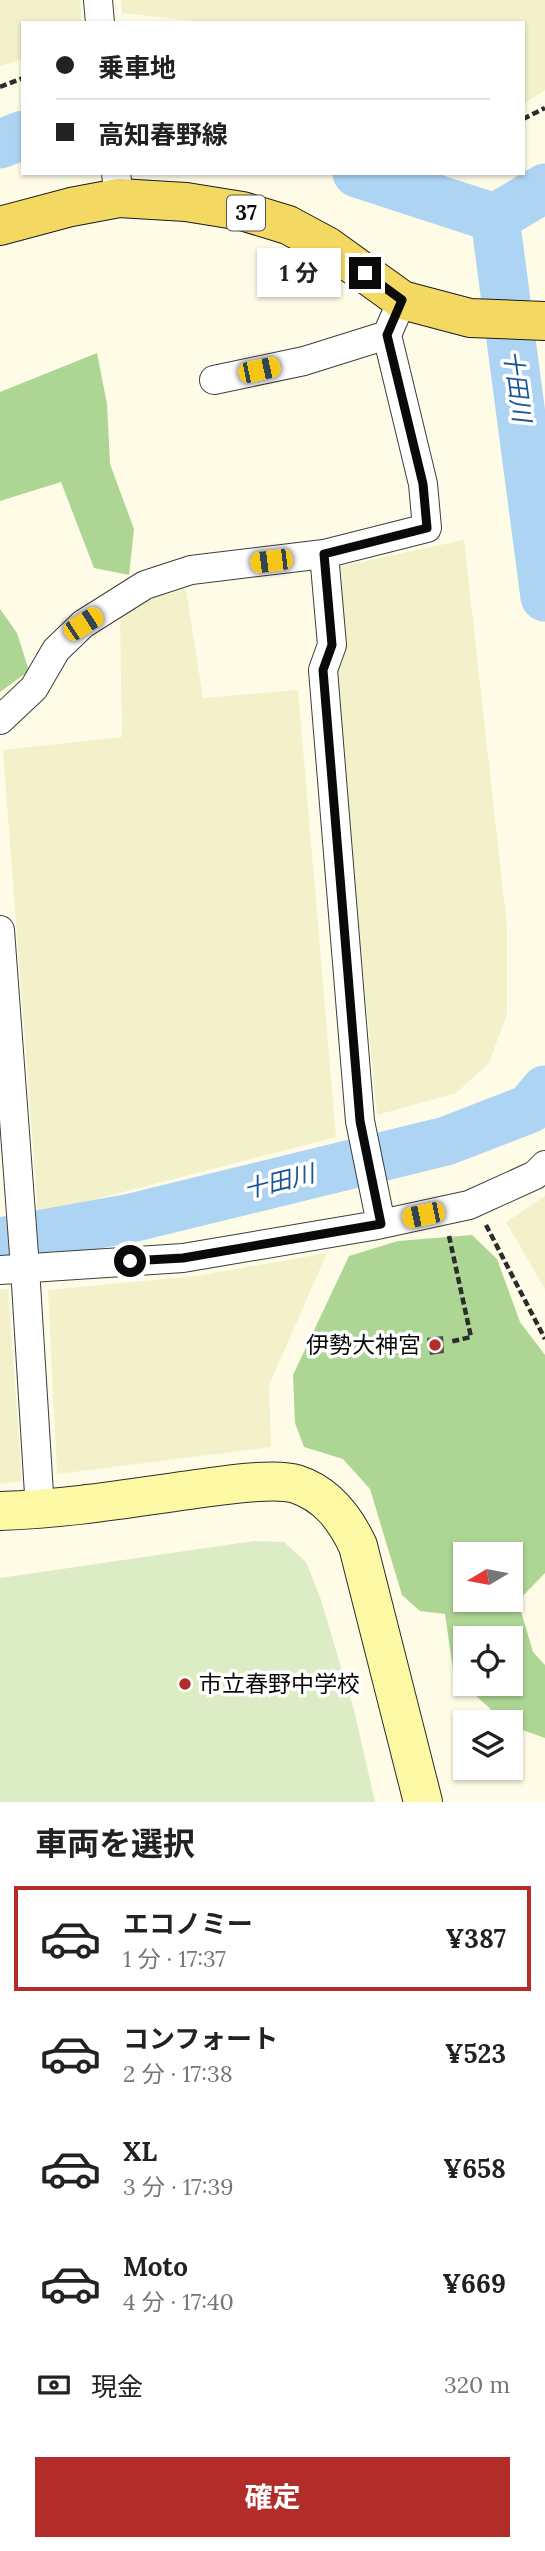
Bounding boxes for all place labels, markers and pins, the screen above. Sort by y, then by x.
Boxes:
place label: 伊勢大神宮 [306,1330,421,1359]
marker: 伊勢大神宮 [427,1337,443,1353]
place label: 市立春野中学校 [199,1669,360,1698]
marker: 市立春野中学校 [177,1676,193,1692]

